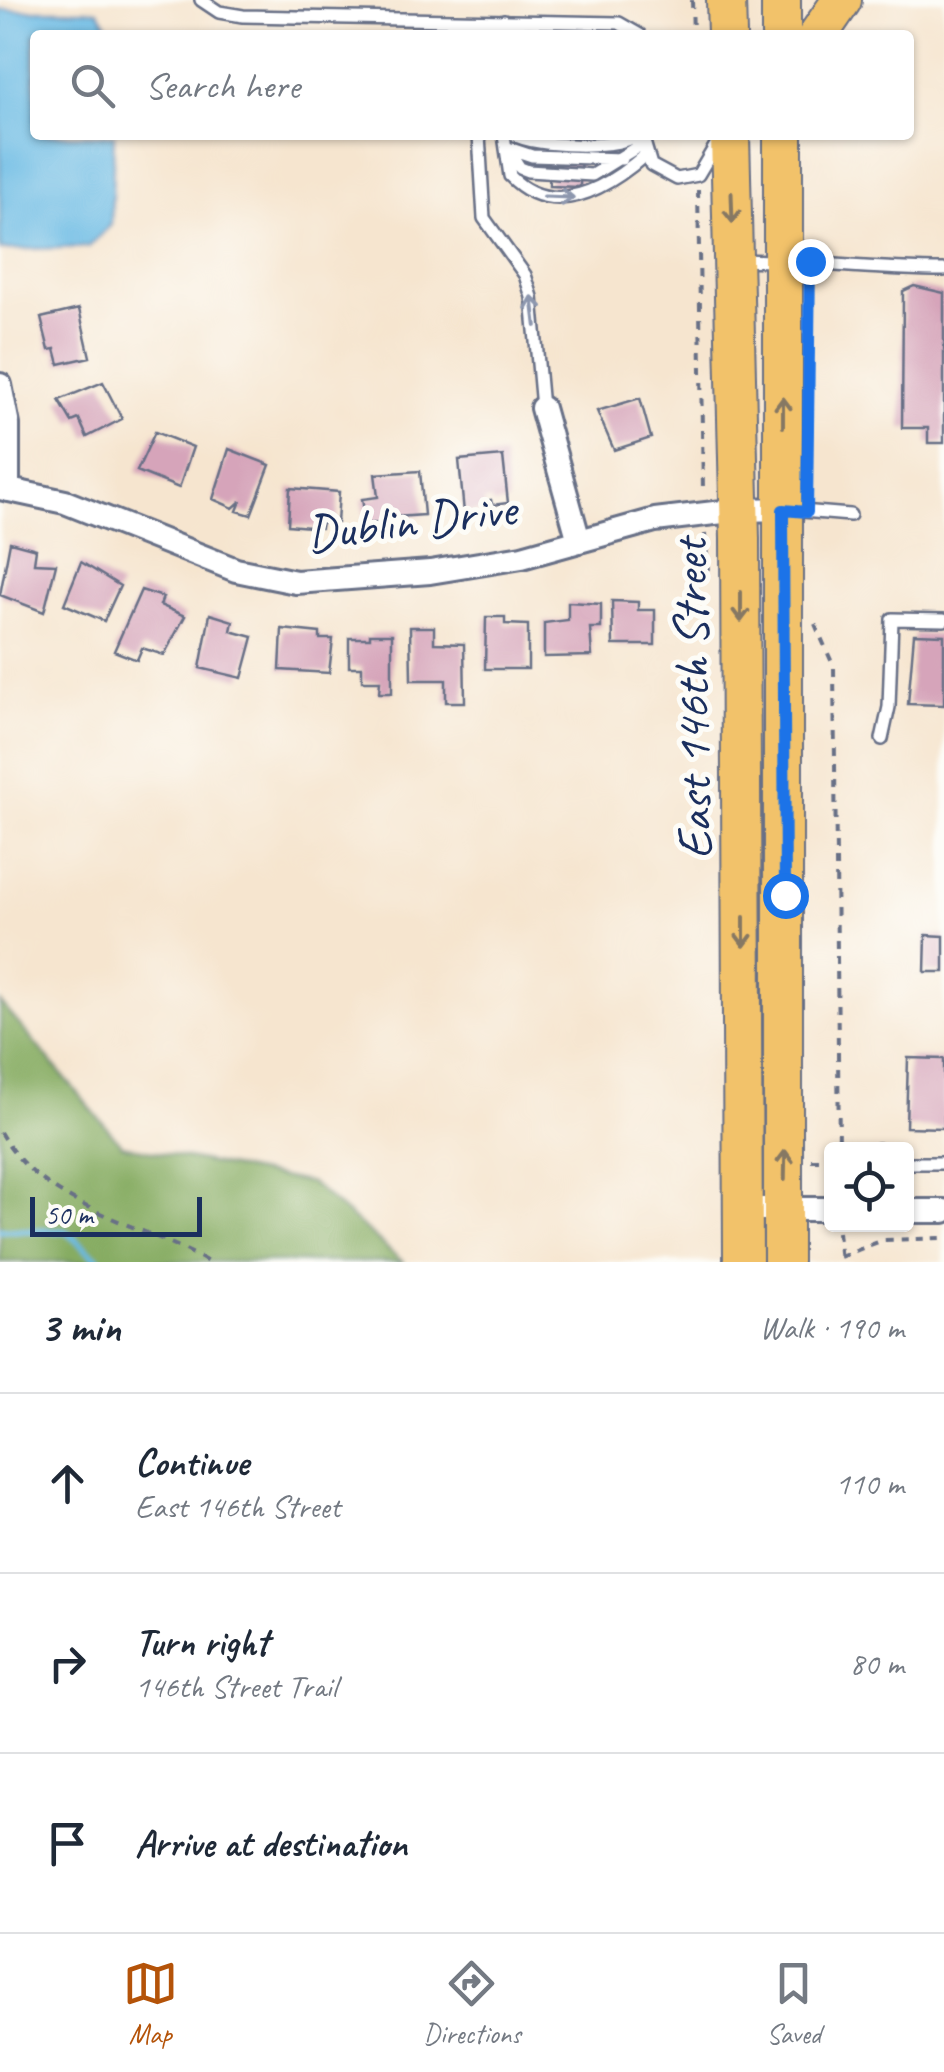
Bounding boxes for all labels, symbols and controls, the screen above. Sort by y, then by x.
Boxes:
search box [30,30,914,140]
icon: search [65,58,120,113]
text: Search here [145,62,300,109]
one-way arrow [542,188,574,207]
one-way arrow [723,192,742,224]
route end [788,239,834,285]
one-way arrow [524,296,542,328]
one-way arrow [774,396,792,428]
street label: Dublin Drive [303,476,523,565]
street label: East 146th Street [658,534,726,860]
one-way arrow [732,590,750,623]
route start [763,873,809,919]
one-way arrow [734,916,754,948]
map controls [824,1142,914,1232]
button: locate [824,1142,914,1232]
one-way arrow [776,1149,794,1182]
scale bar [30,1192,202,1236]
text: 50 m [45,1197,93,1232]
text: 3 min [40,1301,120,1354]
text: Walk · 190 m [760,1307,904,1348]
text: Continue [135,1439,249,1486]
icon: ahead [40,1456,95,1511]
text: 110 m [835,1463,904,1504]
text: East 146th Street [135,1486,340,1527]
text: Turn right [135,1619,269,1666]
icon: right [40,1636,95,1691]
text: 80 m [850,1643,904,1684]
text: 146th Street Trail [135,1666,337,1707]
icon: arrive [40,1816,95,1871]
text: Arrive at destination [135,1820,407,1867]
tab: Map [123,1956,178,2051]
tab: Directions [423,1956,521,2051]
tab: Saved [766,1956,821,2051]

